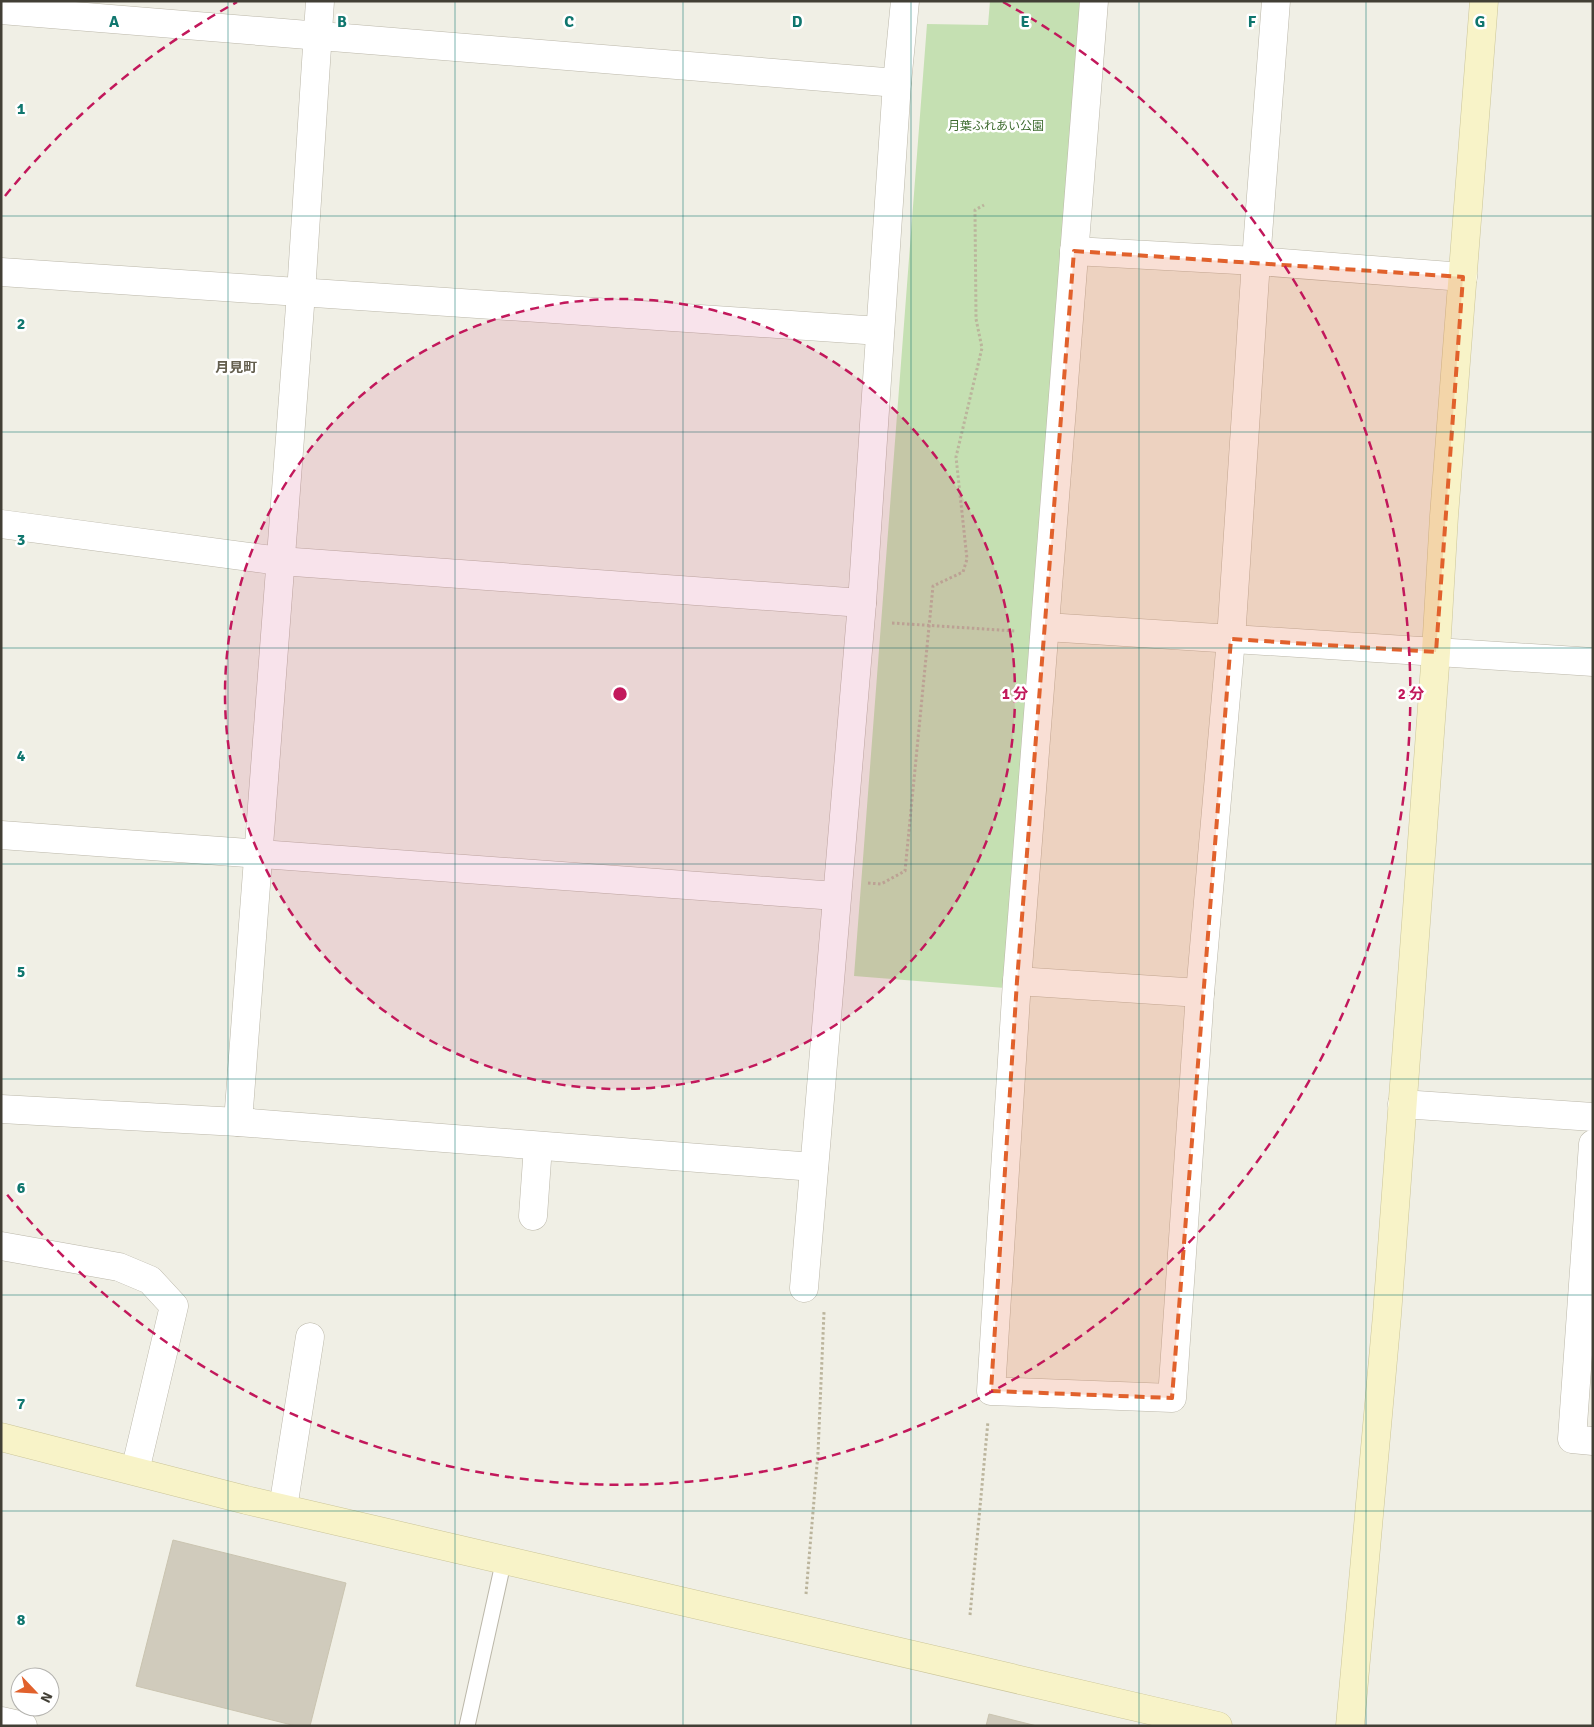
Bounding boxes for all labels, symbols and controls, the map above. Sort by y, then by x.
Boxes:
text: A [109,12,120,32]
text: B [337,12,347,32]
text: C [564,12,574,32]
text: D [792,12,803,32]
text: E [1020,12,1030,32]
text: F [1248,12,1257,32]
text: G [1475,12,1485,32]
text: 1 [17,99,26,119]
park label: 月葉ふれあい公園 [948,119,1044,134]
text: 2 [17,314,25,334]
district label: 月見町 [215,359,257,376]
text: 3 [17,530,25,550]
centre of rings [611,685,629,703]
text: 1 分 [1002,685,1028,703]
text: 2 分 [1398,685,1424,703]
text: 4 [17,746,26,766]
text: 5 [17,962,25,982]
text: 6 [17,1178,26,1198]
text: 7 [17,1394,26,1414]
text: 8 [17,1610,26,1630]
north arrow [10,1667,60,1717]
text: N [37,1689,56,1705]

